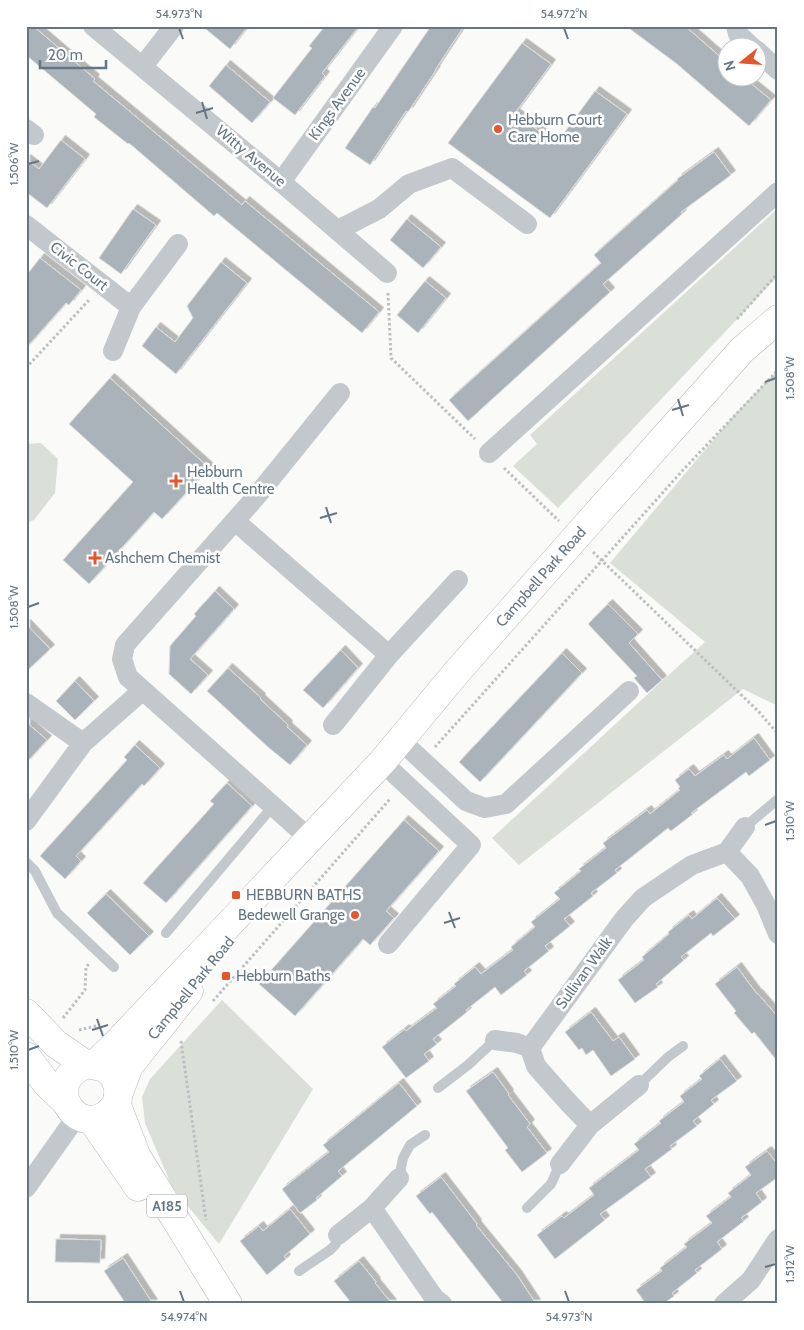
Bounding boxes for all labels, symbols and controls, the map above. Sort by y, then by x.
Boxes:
text: 54.973°N [155,6,203,21]
text: 54.972°N [541,6,587,21]
scale bar [40,38,106,70]
north arrow [716,38,766,88]
text: 20 m [48,46,83,64]
text: N [720,58,740,73]
street label: Kings Avenue [305,64,369,144]
place label: Hebburn Court Care Home [508,111,602,146]
street label: Witty Avenue [212,121,290,191]
marker: Hebburn Court Care Home [492,123,504,135]
text: 1.506°W [6,142,21,185]
street label: Civic Court [46,238,112,294]
text: 1.508°W [782,356,797,400]
place label: Hebburn Health Centre [187,463,275,498]
marker: Hebburn Health Centre [169,474,183,488]
street label: Campbell Park Road [492,523,590,631]
place label: Ashchem Chemist [105,549,220,567]
marker: Ashchem Chemist [89,552,101,564]
text: 1.508°W [6,585,21,629]
text: 1.510°W [782,800,797,841]
place label: HEBBURN BATHS [246,886,362,904]
marker: HEBBURN BATHS [230,889,242,901]
place label: Bedewell Grange [238,906,345,924]
marker: Bedewell Grange [349,909,361,921]
street label: Campbell Park Road [144,933,238,1043]
street label: Sullivan Walk [552,933,616,1012]
place label: Hebburn Baths [236,967,330,985]
marker: Hebburn Baths [220,970,232,982]
text: 1.510°W [6,1029,21,1070]
road number: A185 [147,1194,187,1218]
text: 1.512°W [782,1244,797,1283]
text: 54.974°N [161,1309,207,1324]
text: 54.973°N [545,1309,593,1324]

